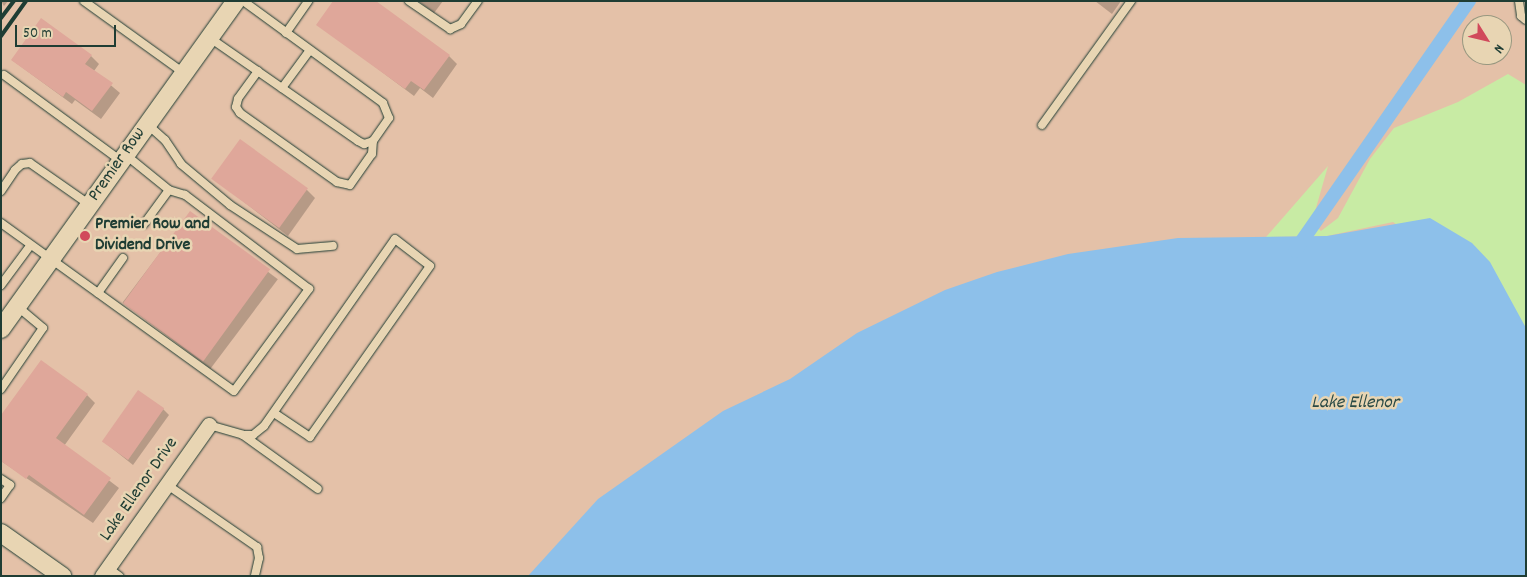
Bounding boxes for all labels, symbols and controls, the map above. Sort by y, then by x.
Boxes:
scale bar [18,15,119,47]
north arrow [1462,15,1512,65]
text: 50 m [23,23,52,45]
text: N [1488,40,1508,57]
street label: Premier Row [85,124,151,206]
place label: Premier Row and Dividend Drive [95,215,210,258]
marker: Premier Row and Dividend Drive [79,230,91,242]
water label: Lake Ellenor [1311,393,1399,415]
street label: Lake Ellenor Drive [96,434,184,546]

